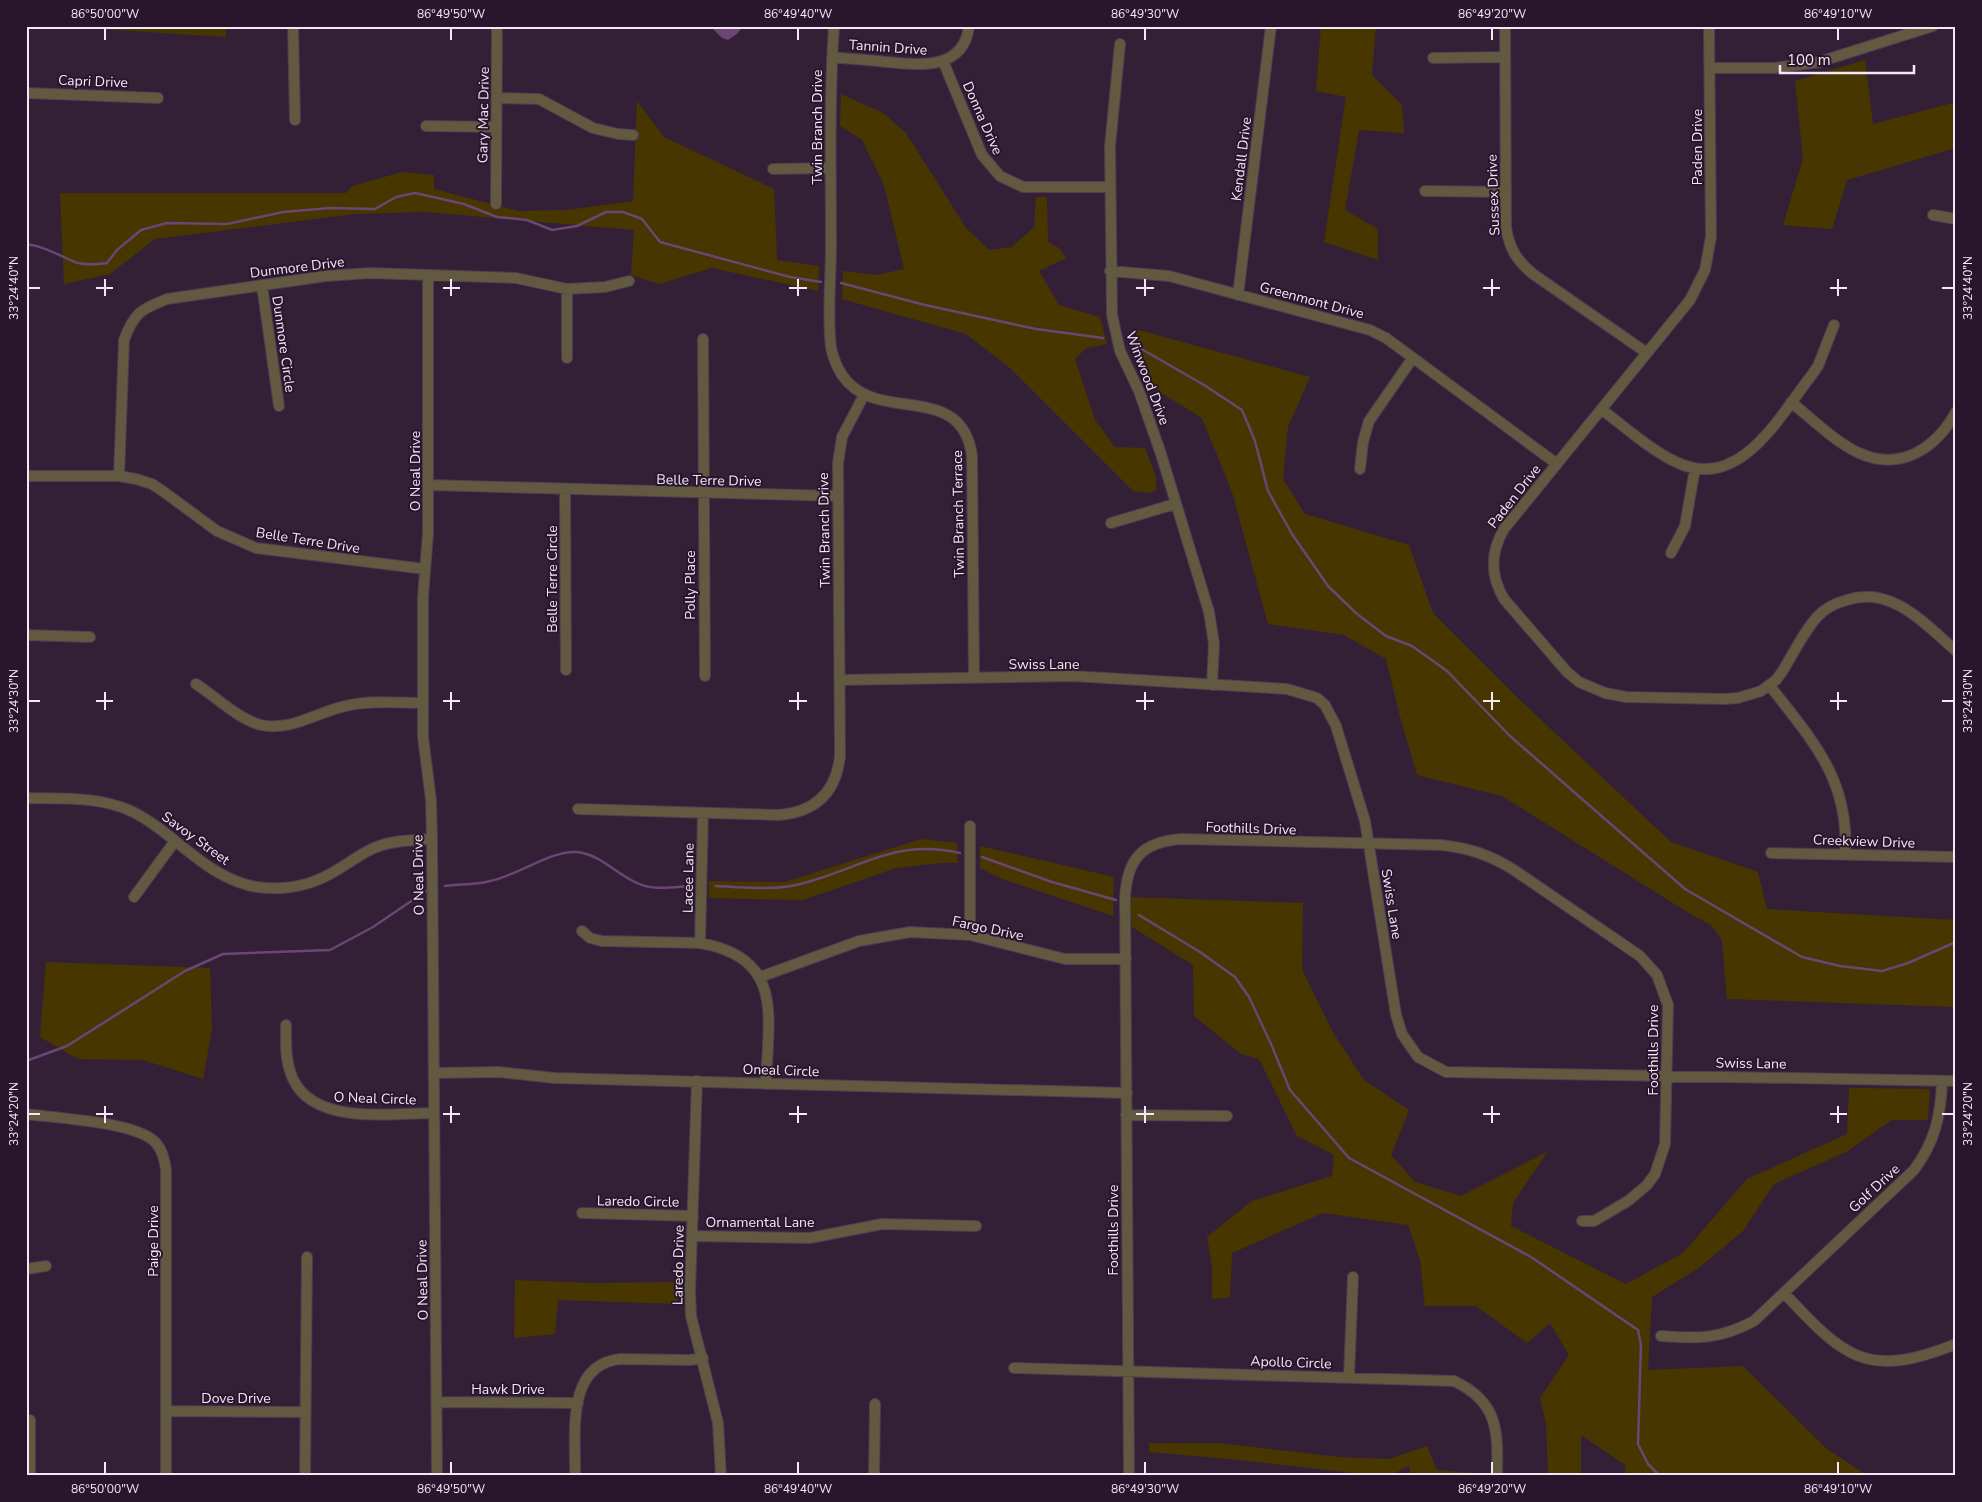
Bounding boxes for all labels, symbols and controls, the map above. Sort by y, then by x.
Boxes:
text: 86°50'00"W [71,6,139,22]
text: 86°49'50"W [417,6,485,22]
text: 86°49'40"W [764,6,832,22]
text: 86°49'30"W [1111,6,1179,22]
text: 86°49'20"W [1458,6,1526,22]
text: 86°49'10"W [1804,6,1872,22]
street label: Tannin Drive [848,35,928,60]
scale bar [1780,42,1913,74]
text: 100 m [1787,50,1831,70]
street label: Gary Mac Drive [473,67,494,163]
street label: Twin Branch Drive [808,69,827,185]
street label: Capri Drive [58,71,128,92]
street label: Donna Drive [958,79,1007,158]
street label: Paden Drive [1688,109,1707,185]
street label: Kendall Drive [1227,116,1256,202]
street label: Sussex Drive [1483,154,1504,236]
street label: Dunmore Drive [249,252,345,283]
text: 33°24'40"N [6,256,22,320]
text: 33°24'40"N [1960,256,1976,320]
street label: Greenmont Drive [1258,277,1366,324]
street label: Dunmore Circle [267,294,300,394]
street label: Winwood Drive [1121,329,1174,428]
street label: O Neal Drive [406,431,425,511]
street label: Twin Branch Terrace [948,450,969,578]
street label: Paden Drive [1483,460,1545,532]
street label: Belle Terre Drive [656,470,762,491]
street label: Twin Branch Drive [814,472,835,588]
street label: Belle Terre Drive [254,523,361,558]
street label: Belle Terre Circle [543,525,562,633]
street label: Polly Place [681,550,700,620]
street label: Swiss Lane [1008,655,1080,674]
text: 33°24'30"N [6,669,22,733]
text: 33°24'30"N [1960,669,1976,733]
street label: Savoy Street [158,807,234,870]
street label: Foothills Drive [1205,817,1297,840]
street label: Creekview Drive [1812,830,1915,853]
street label: O Neal Drive [408,835,429,915]
street label: Lacee Lane [678,843,699,913]
street label: Swiss Lane [1377,868,1406,941]
street label: Fargo Drive [950,912,1025,945]
street label: Foothills Drive [1644,1005,1663,1095]
street label: Swiss Lane [1715,1053,1787,1074]
street label: Oneal Circle [742,1060,820,1081]
text: 33°24'20"N [6,1082,22,1146]
text: 33°24'20"N [1960,1082,1976,1146]
street label: O Neal Circle [333,1088,417,1109]
street label: Golf Drive [1845,1160,1904,1217]
street label: Foothills Drive [1104,1185,1123,1275]
street label: Laredo Circle [597,1191,679,1212]
street label: Paige Drive [144,1205,163,1277]
street label: Ornamental Lane [706,1213,815,1232]
street label: Laredo Drive [668,1225,689,1305]
street label: O Neal Drive [412,1240,433,1320]
street label: Apollo Circle [1250,1352,1332,1373]
street label: Hawk Drive [471,1380,545,1399]
street label: Dove Drive [201,1389,271,1408]
text: 86°50'00"W [71,1481,139,1497]
text: 86°49'50"W [417,1481,485,1497]
text: 86°49'40"W [764,1481,832,1497]
text: 86°49'30"W [1111,1481,1179,1497]
text: 86°49'20"W [1458,1481,1526,1497]
text: 86°49'10"W [1804,1481,1872,1497]

